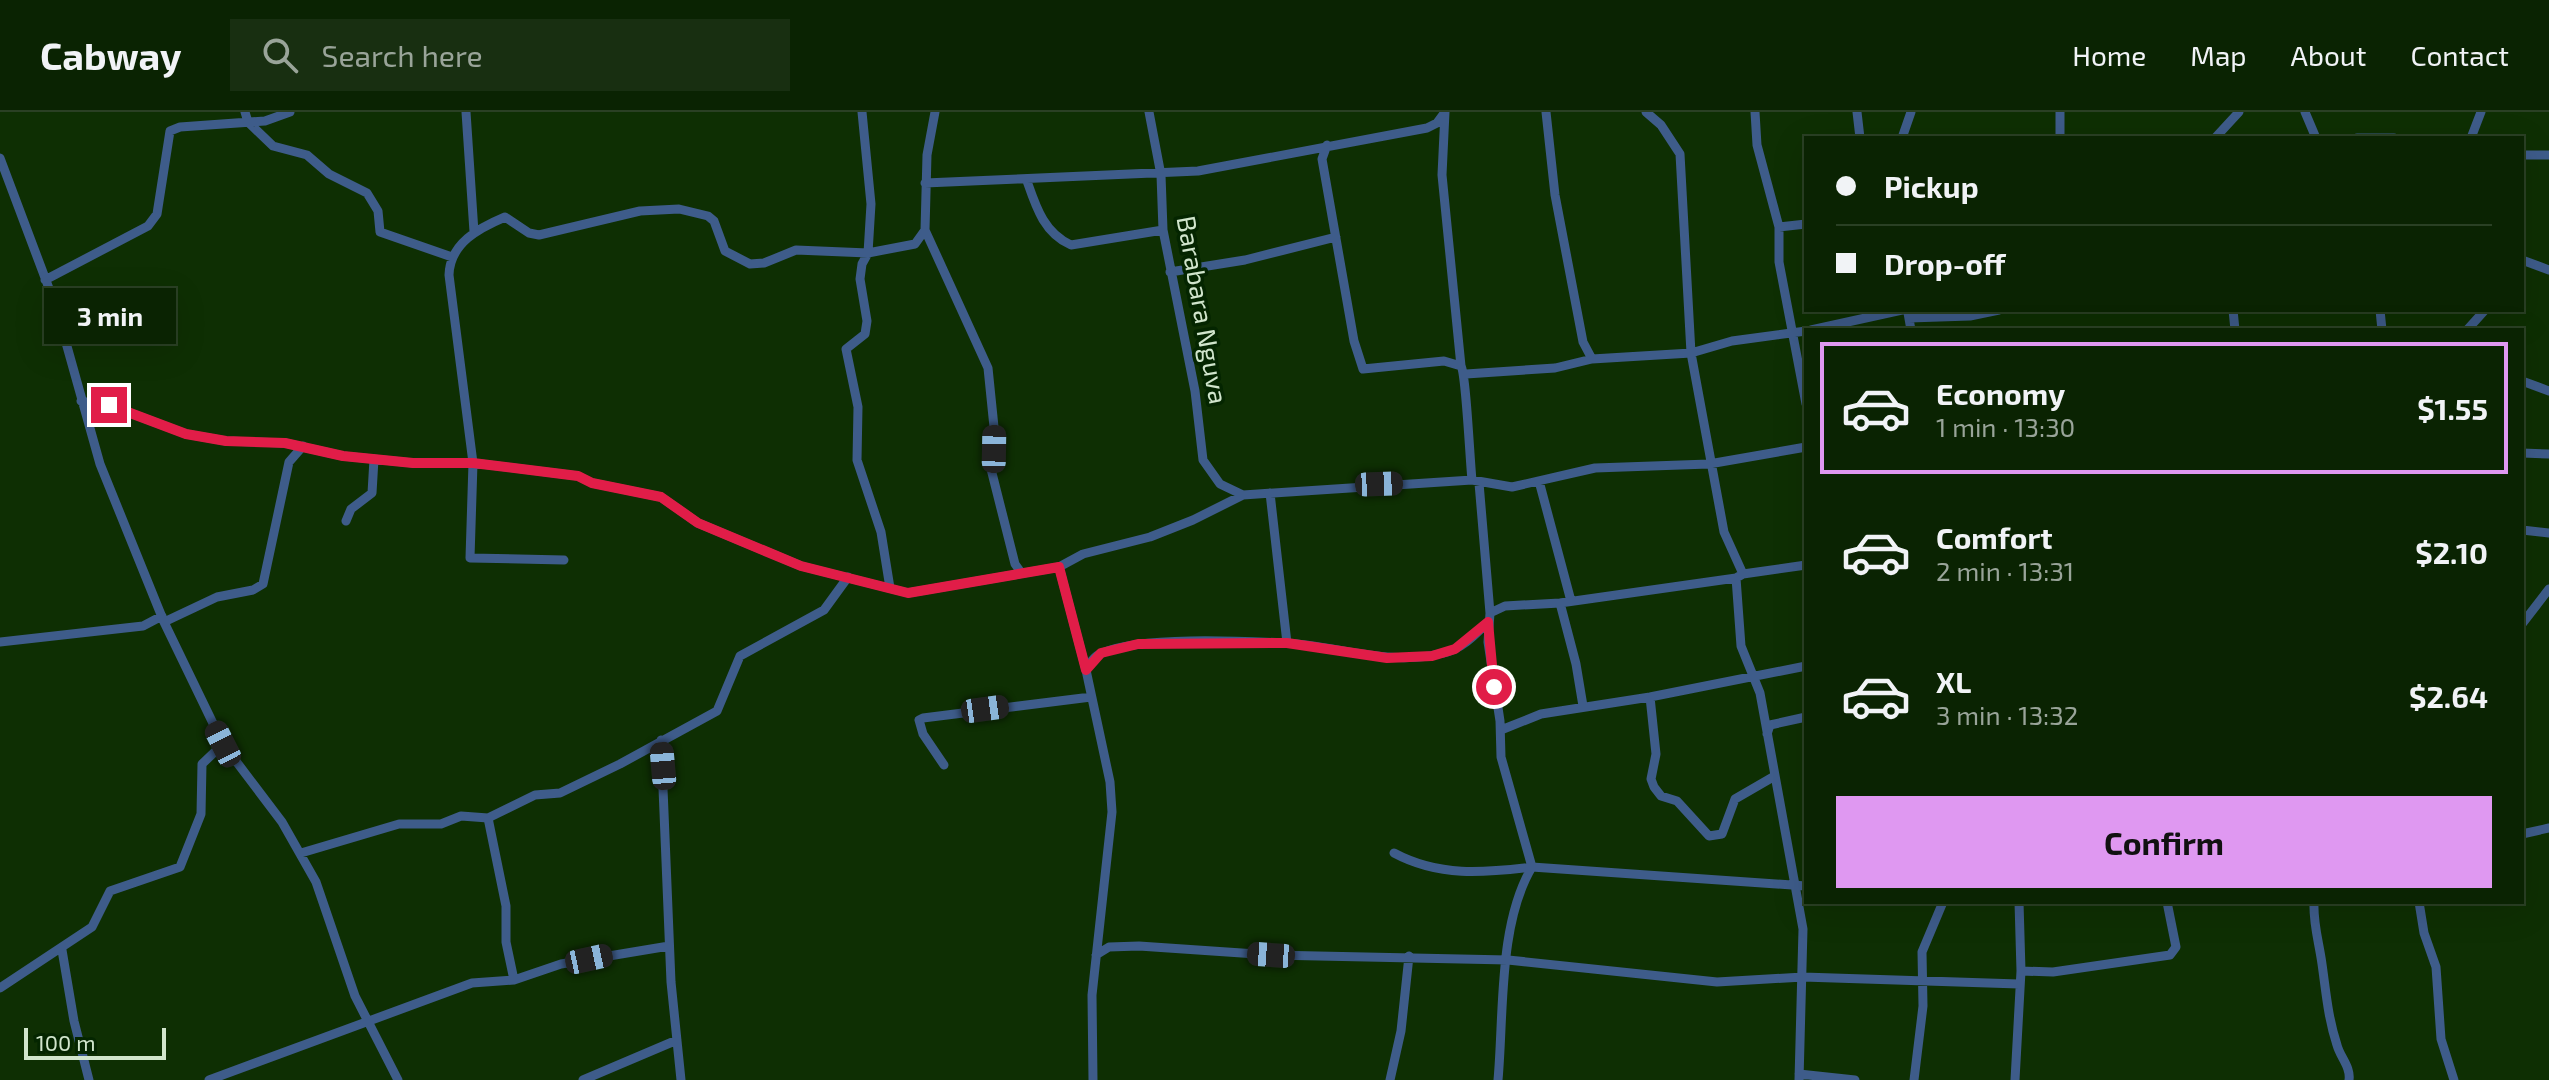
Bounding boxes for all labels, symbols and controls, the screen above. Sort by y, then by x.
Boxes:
search box [230,19,790,91]
text: Cabway [40,32,182,78]
icon: search [258,33,302,77]
text: Search here [322,37,483,73]
text: Home [2072,38,2146,72]
text: Map [2190,38,2247,72]
text: About [2291,38,2366,72]
text: Contact [2410,38,2509,72]
text: Pickup [1884,168,1979,204]
street label: Barabara Nguva [1172,213,1235,406]
text: Drop-off [1884,245,2006,281]
callout: 3 min [43,289,175,345]
text: 3 min [77,300,143,331]
icon: car [1840,372,1912,444]
text: Economy [1936,375,2065,411]
route end [91,387,127,423]
text: $1.55 [2417,390,2488,426]
text: 1 min · 13:30 [1936,411,2075,442]
car [982,425,1006,473]
car [1355,471,1403,497]
icon: car [1840,516,1912,588]
text: Comfort [1936,519,2053,555]
text: $2.10 [2415,534,2488,570]
text: 2 min · 13:31 [1936,555,2074,586]
icon: car [1840,660,1912,732]
text: XL [1936,663,1971,699]
route start [1476,669,1512,705]
text: $2.64 [2409,678,2488,714]
car [960,694,1010,724]
text: 3 min · 13:32 [1936,699,2078,730]
car [201,717,245,771]
car [649,741,677,791]
button: Confirm [1836,796,2492,888]
car [1246,941,1296,969]
car [563,942,615,976]
scale bar [24,1024,166,1060]
text: 100 m [36,1029,95,1055]

